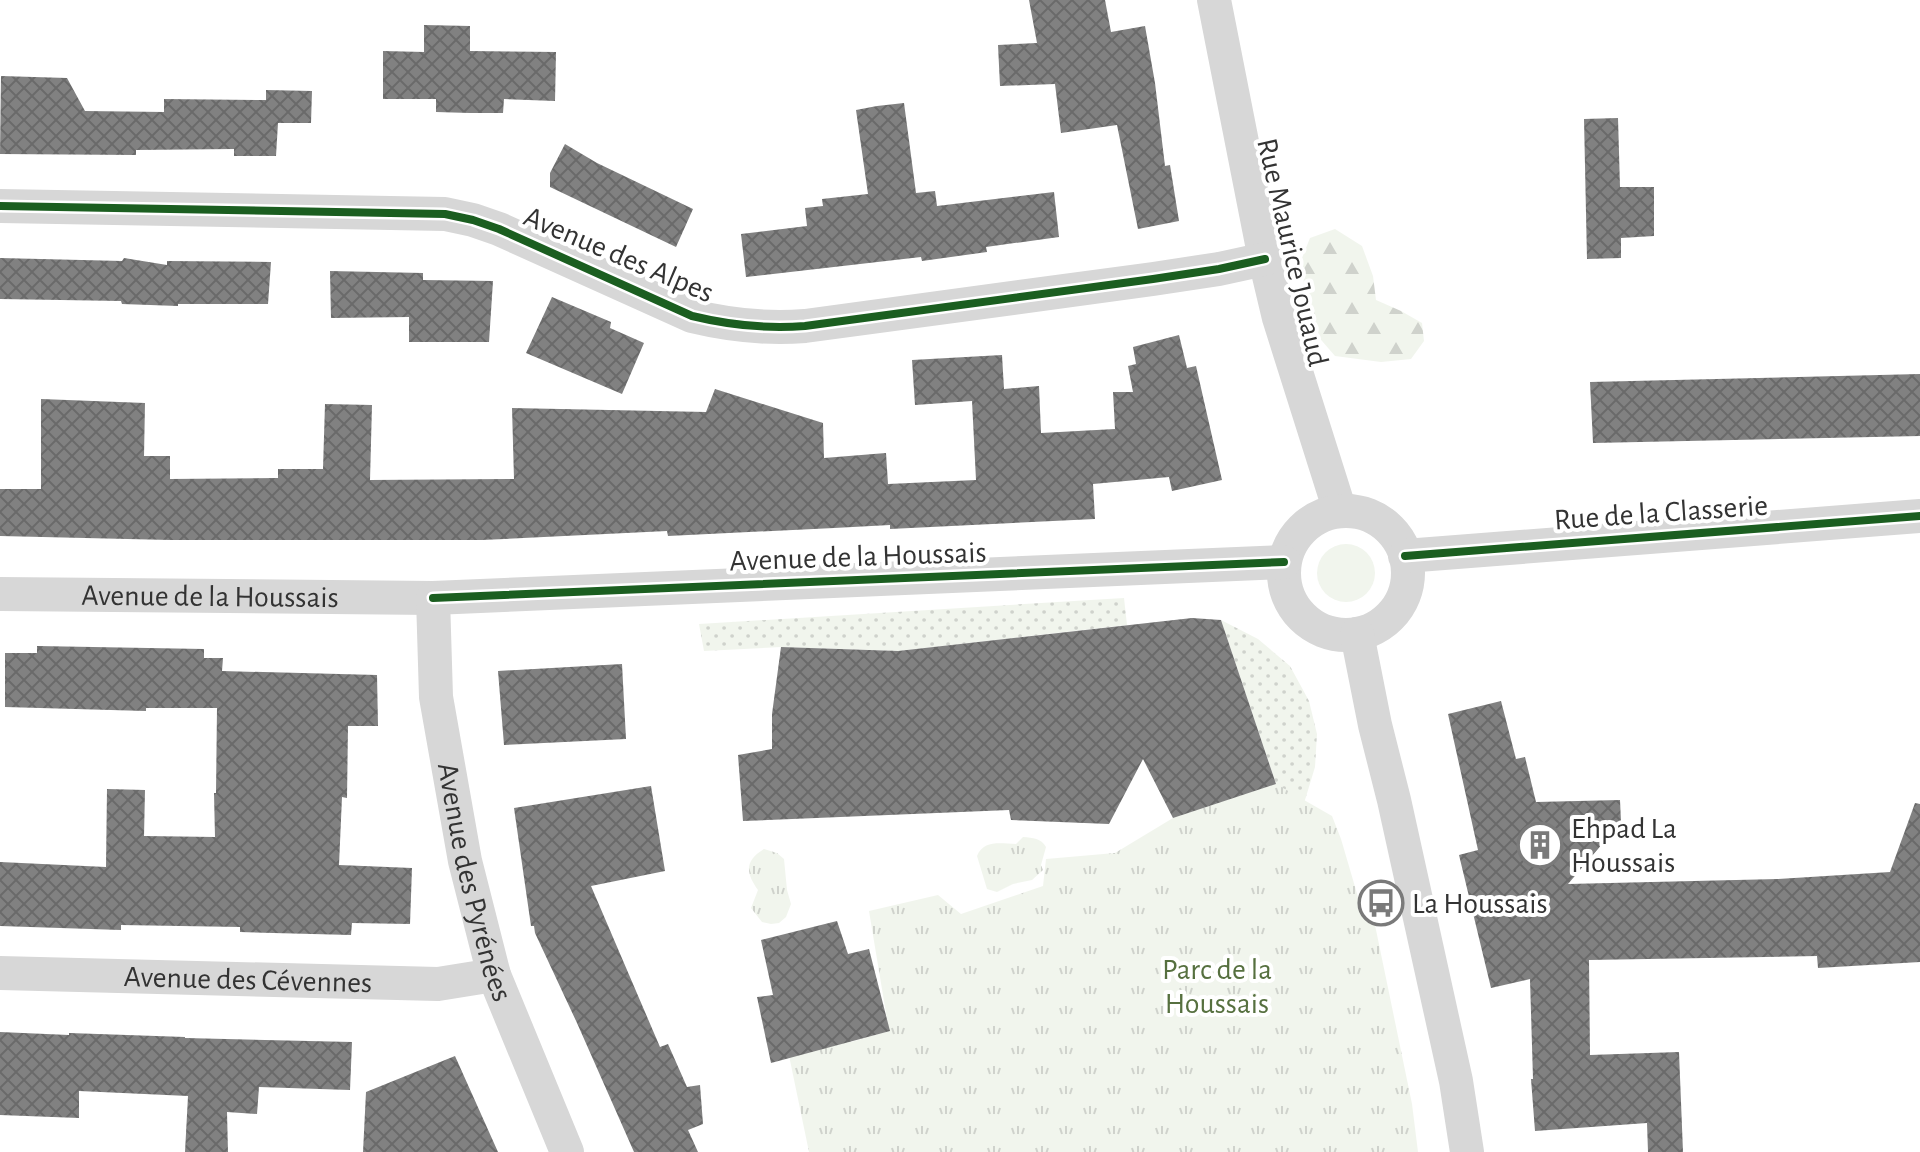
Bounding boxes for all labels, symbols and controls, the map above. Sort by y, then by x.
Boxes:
street label: Rue Maurice Jouaud [1251,135,1333,369]
street label: Avenue des Alpes [519,201,718,308]
street label: Rue de la Classerie [1553,491,1769,535]
street label: Avenue de la Houssais [729,538,987,576]
street label: Avenue de la Houssais [81,581,339,613]
street label: Avenue des Pyrénées [432,760,517,1006]
place label: Ehpad La Houssais [1571,814,1677,878]
building icon: Ehpad La Houssais [1516,821,1564,869]
bus stop icon: La Houssais [1357,879,1405,927]
place label: La Houssais [1412,889,1548,919]
park label: Parc de la Houssais [1162,955,1272,1019]
street label: Avenue des Cévennes [123,962,372,998]

